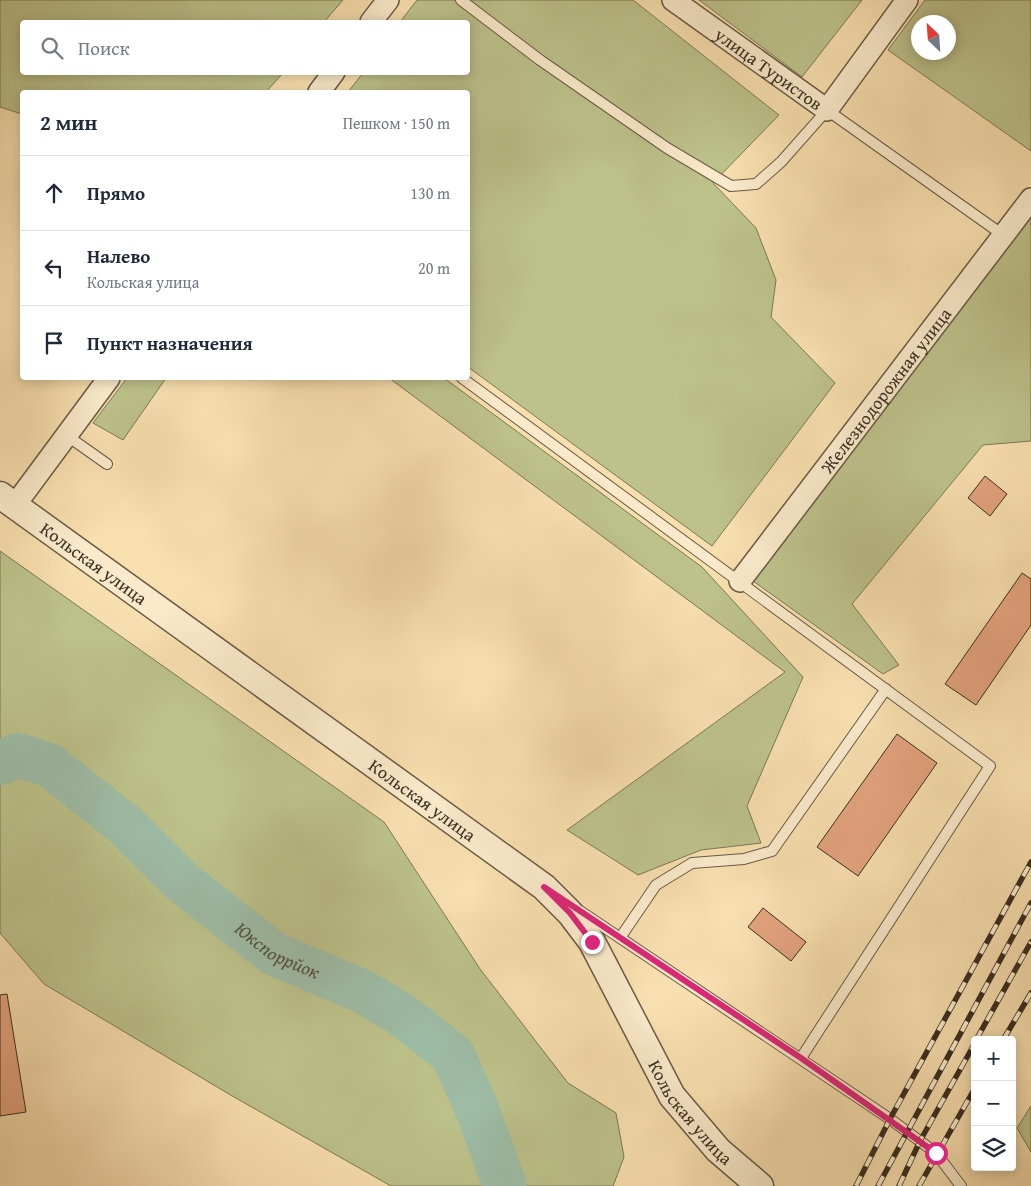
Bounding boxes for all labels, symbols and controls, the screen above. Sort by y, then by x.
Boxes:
north arrow [911,15,956,60]
search box [20,20,470,75]
street label: улица Туристов [709,20,829,117]
icon: search [38,34,66,62]
text: Поиск [78,34,130,62]
text: 2 мин [40,107,97,138]
text: Пешком · 150 m [343,111,450,135]
icon: ahead [40,179,68,207]
text: Прямо [87,179,145,207]
text: 130 m [410,181,450,205]
text: Налево [87,242,150,270]
icon: left [40,254,68,282]
text: 20 m [418,256,450,280]
text: Кольская улица [87,270,199,294]
street label: Железнодорожная улица [813,301,958,479]
icon: arrive [40,329,68,357]
text: Пункт назначения [87,329,253,357]
street label: Кольская улица [35,515,154,611]
street label: Кольская улица [364,752,482,848]
water label: Юкспоррйок [229,915,325,986]
route end [581,931,604,954]
map controls [971,1036,1016,1171]
button: + [971,1036,1016,1081]
street label: Кольская улица [642,1055,739,1171]
button: − [971,1081,1016,1126]
button: layers [971,1126,1016,1171]
route start [925,1142,948,1165]

